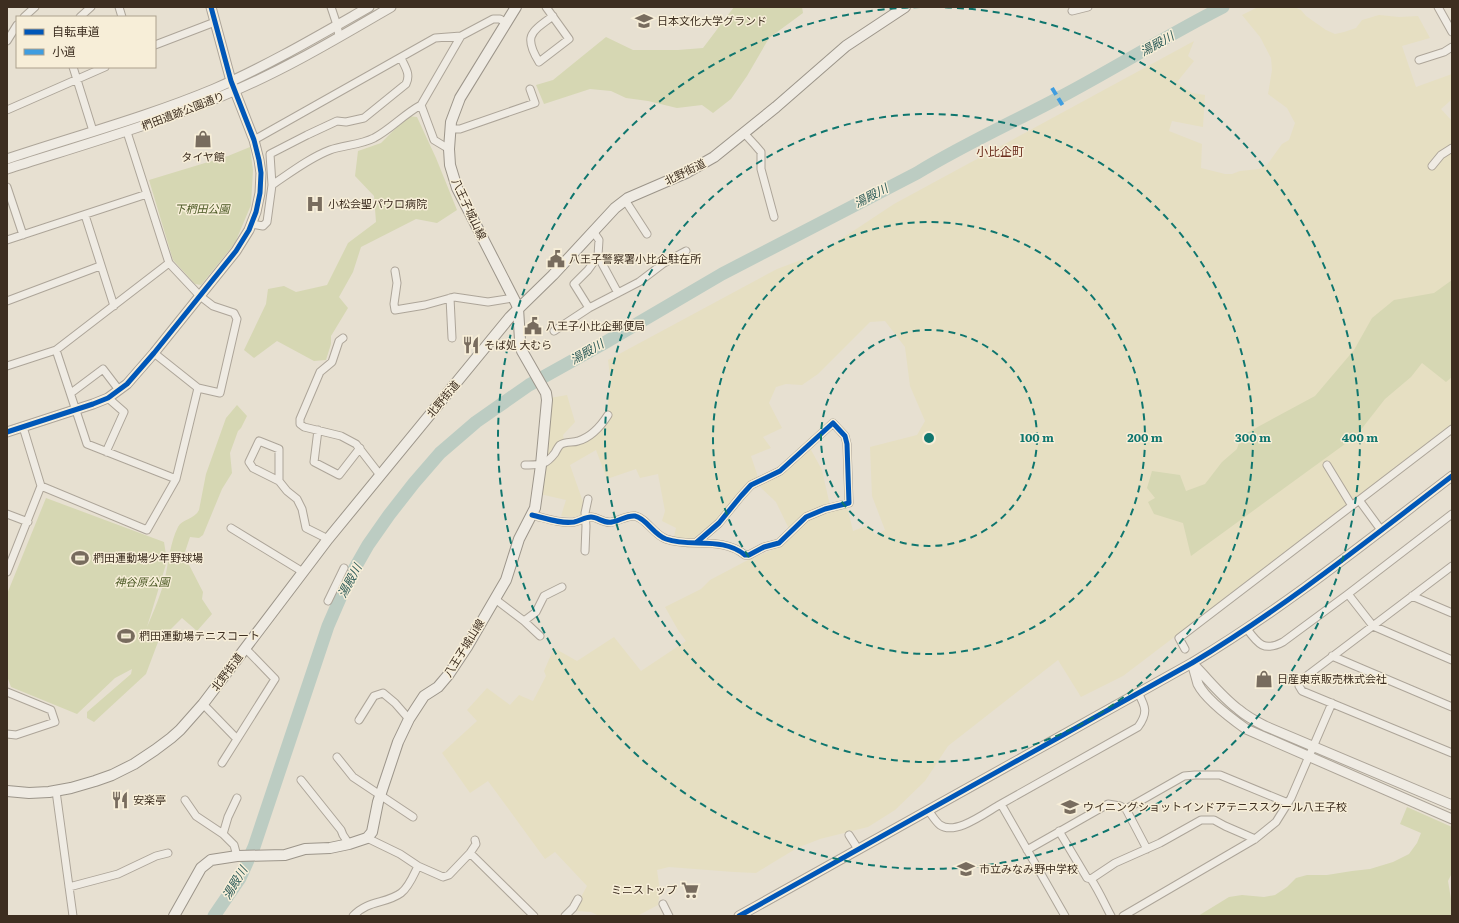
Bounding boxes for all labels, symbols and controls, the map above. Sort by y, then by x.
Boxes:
school or university icon: 日本文化大学グランド [634,11,654,31]
place label: 日本文化大学グランド [657,12,767,28]
legend [16,16,156,68]
text: 自転車道 [52,22,100,40]
water label: 湯殿川 [1136,26,1178,60]
text: 小道 [52,42,76,60]
street label: 椚田遺跡公園通り [139,87,227,133]
shop icon: タイヤ館 [193,129,213,149]
district label: 小比企町 [976,142,1024,160]
place label: タイヤ館 [181,148,225,164]
street label: 北野街道 [661,154,708,188]
street label: 八王子城山線 [449,175,491,242]
water label: 湯殿川 [850,178,892,212]
hospital icon: 小松会聖パウロ病院 [305,194,325,214]
place label: 小松会聖パウロ病院 [328,195,427,211]
park label: 下椚田公園 [175,200,231,216]
public building icon: 八王子警察署小比企駐在所 [546,249,566,269]
place label: 八王子警察署小比企駐在所 [569,250,702,266]
public building icon: 八王子小比企郵便局 [523,316,543,336]
place label: 八王子小比企郵便局 [546,317,645,333]
water label: 湯殿川 [566,333,608,368]
restaurant icon: そば処 大むら [461,335,481,355]
place label: そば処 大むら [484,336,552,352]
street label: 北野街道 [422,376,463,420]
text: 100 m [1020,428,1054,446]
text: 200 m [1127,428,1163,446]
text: 300 m [1235,428,1271,446]
text: 400 m [1342,428,1378,446]
centre of rings [922,431,936,445]
sports icon: 椚田運動場少年野球場 [70,548,90,568]
place label: 椚田運動場少年野球場 [93,549,203,565]
water label: 湯殿川 [333,559,366,601]
park label: 神谷原公園 [115,573,171,589]
street label: 八王子城山線 [439,615,487,680]
sports icon: 椚田運動場テニスコート [116,626,136,646]
place label: 椚田運動場テニスコート [139,627,260,643]
street label: 北野街道 [207,649,246,694]
shop icon: 日産東京販売株式会社 [1254,669,1274,689]
place label: 日産東京販売株式会社 [1277,670,1387,686]
restaurant icon: 安楽亭 [110,790,130,810]
place label: 安楽亭 [133,791,166,807]
school or university icon: ウイニングショットインドアテニススクール八王子校 [1060,797,1080,817]
place label: ウイニングショットインドアテニススクール八王子校 [1083,798,1347,814]
school or university icon: 市立みなみ野中学校 [956,859,976,879]
place label: 市立みなみ野中学校 [979,860,1078,876]
water label: 湯殿川 [217,861,252,903]
supermarket icon: ミニストップ [680,880,700,900]
place label: ミニストップ [611,881,677,897]

